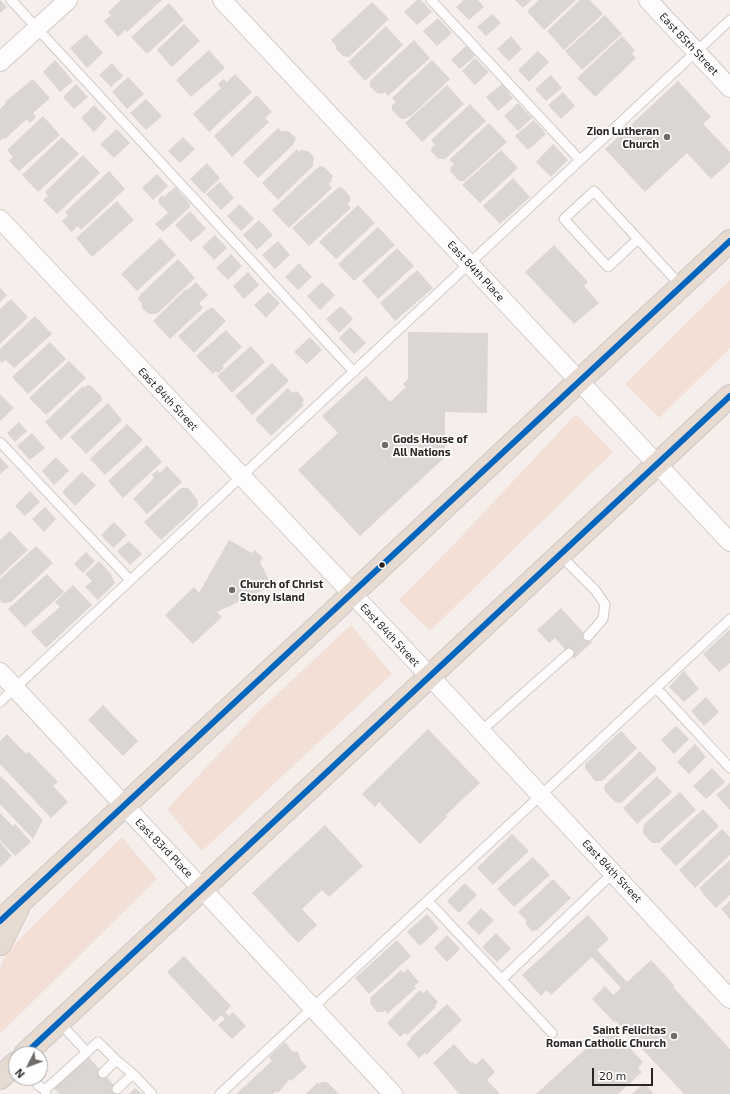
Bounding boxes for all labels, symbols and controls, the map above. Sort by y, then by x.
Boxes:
street label: East 85th Street [657,10,721,78]
place label: Zion Lutheran Church [587,124,659,150]
marker: Zion Lutheran Church [662,132,672,142]
street label: East 84th Place [445,238,507,304]
street label: East 84th Street [135,365,201,433]
place label: Gods House of All Nations [393,432,467,458]
marker: Gods House of All Nations [380,440,390,450]
unlabelled marker [377,560,387,570]
place label: Church of Christ Stony Island [240,577,323,603]
marker: Church of Christ Stony Island [227,585,237,595]
street label: East 84th Street [357,601,423,669]
street label: East 83rd Place [132,816,196,880]
street label: East 84th Street [579,837,645,905]
place label: Saint Felicitas Roman Catholic Church [546,1023,666,1049]
marker: Saint Felicitas Roman Catholic Church [669,1031,679,1041]
north arrow [8,1046,48,1086]
scale bar [594,1060,655,1086]
text: N [12,1066,27,1081]
text: 20 m [599,1068,626,1082]

